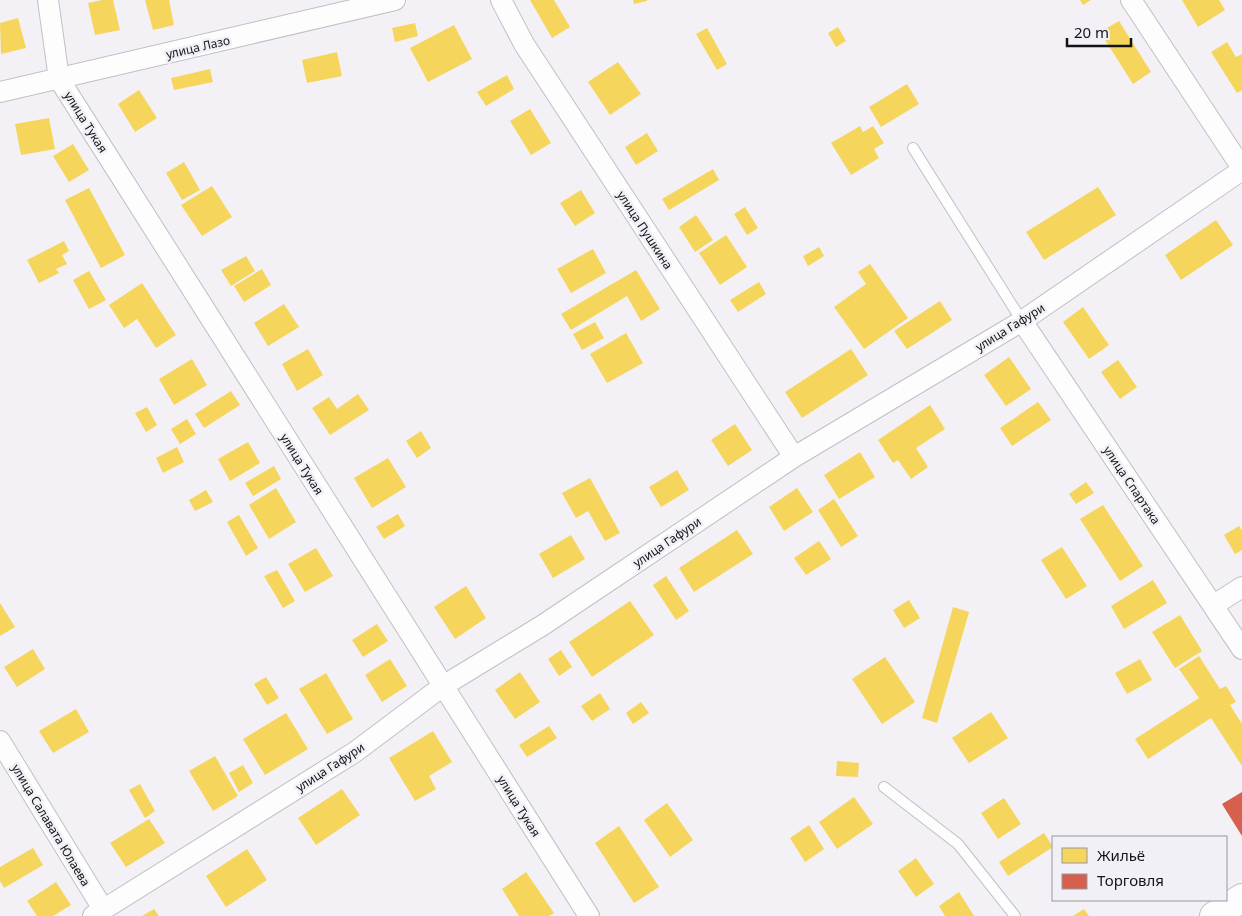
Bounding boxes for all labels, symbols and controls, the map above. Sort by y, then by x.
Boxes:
scale bar [1067,15,1131,47]
text: 20 m [1074,22,1109,42]
street label: улица Лазо [164,31,232,63]
street label: улица Тукая [60,88,112,156]
street label: улица Пушкина [613,187,677,273]
street label: улица Гафури [972,299,1048,355]
street label: улица Тукая [276,430,328,498]
street label: улица Спартака [1100,443,1164,527]
street label: улица Гафури [630,513,704,571]
street label: улица Гафури [292,738,368,796]
street label: улица Салавата Юлаева [8,761,94,889]
street label: улица Тукая [493,772,545,840]
legend [1052,836,1227,901]
text: Жильё [1097,845,1145,865]
text: Торговля [1097,870,1164,890]

